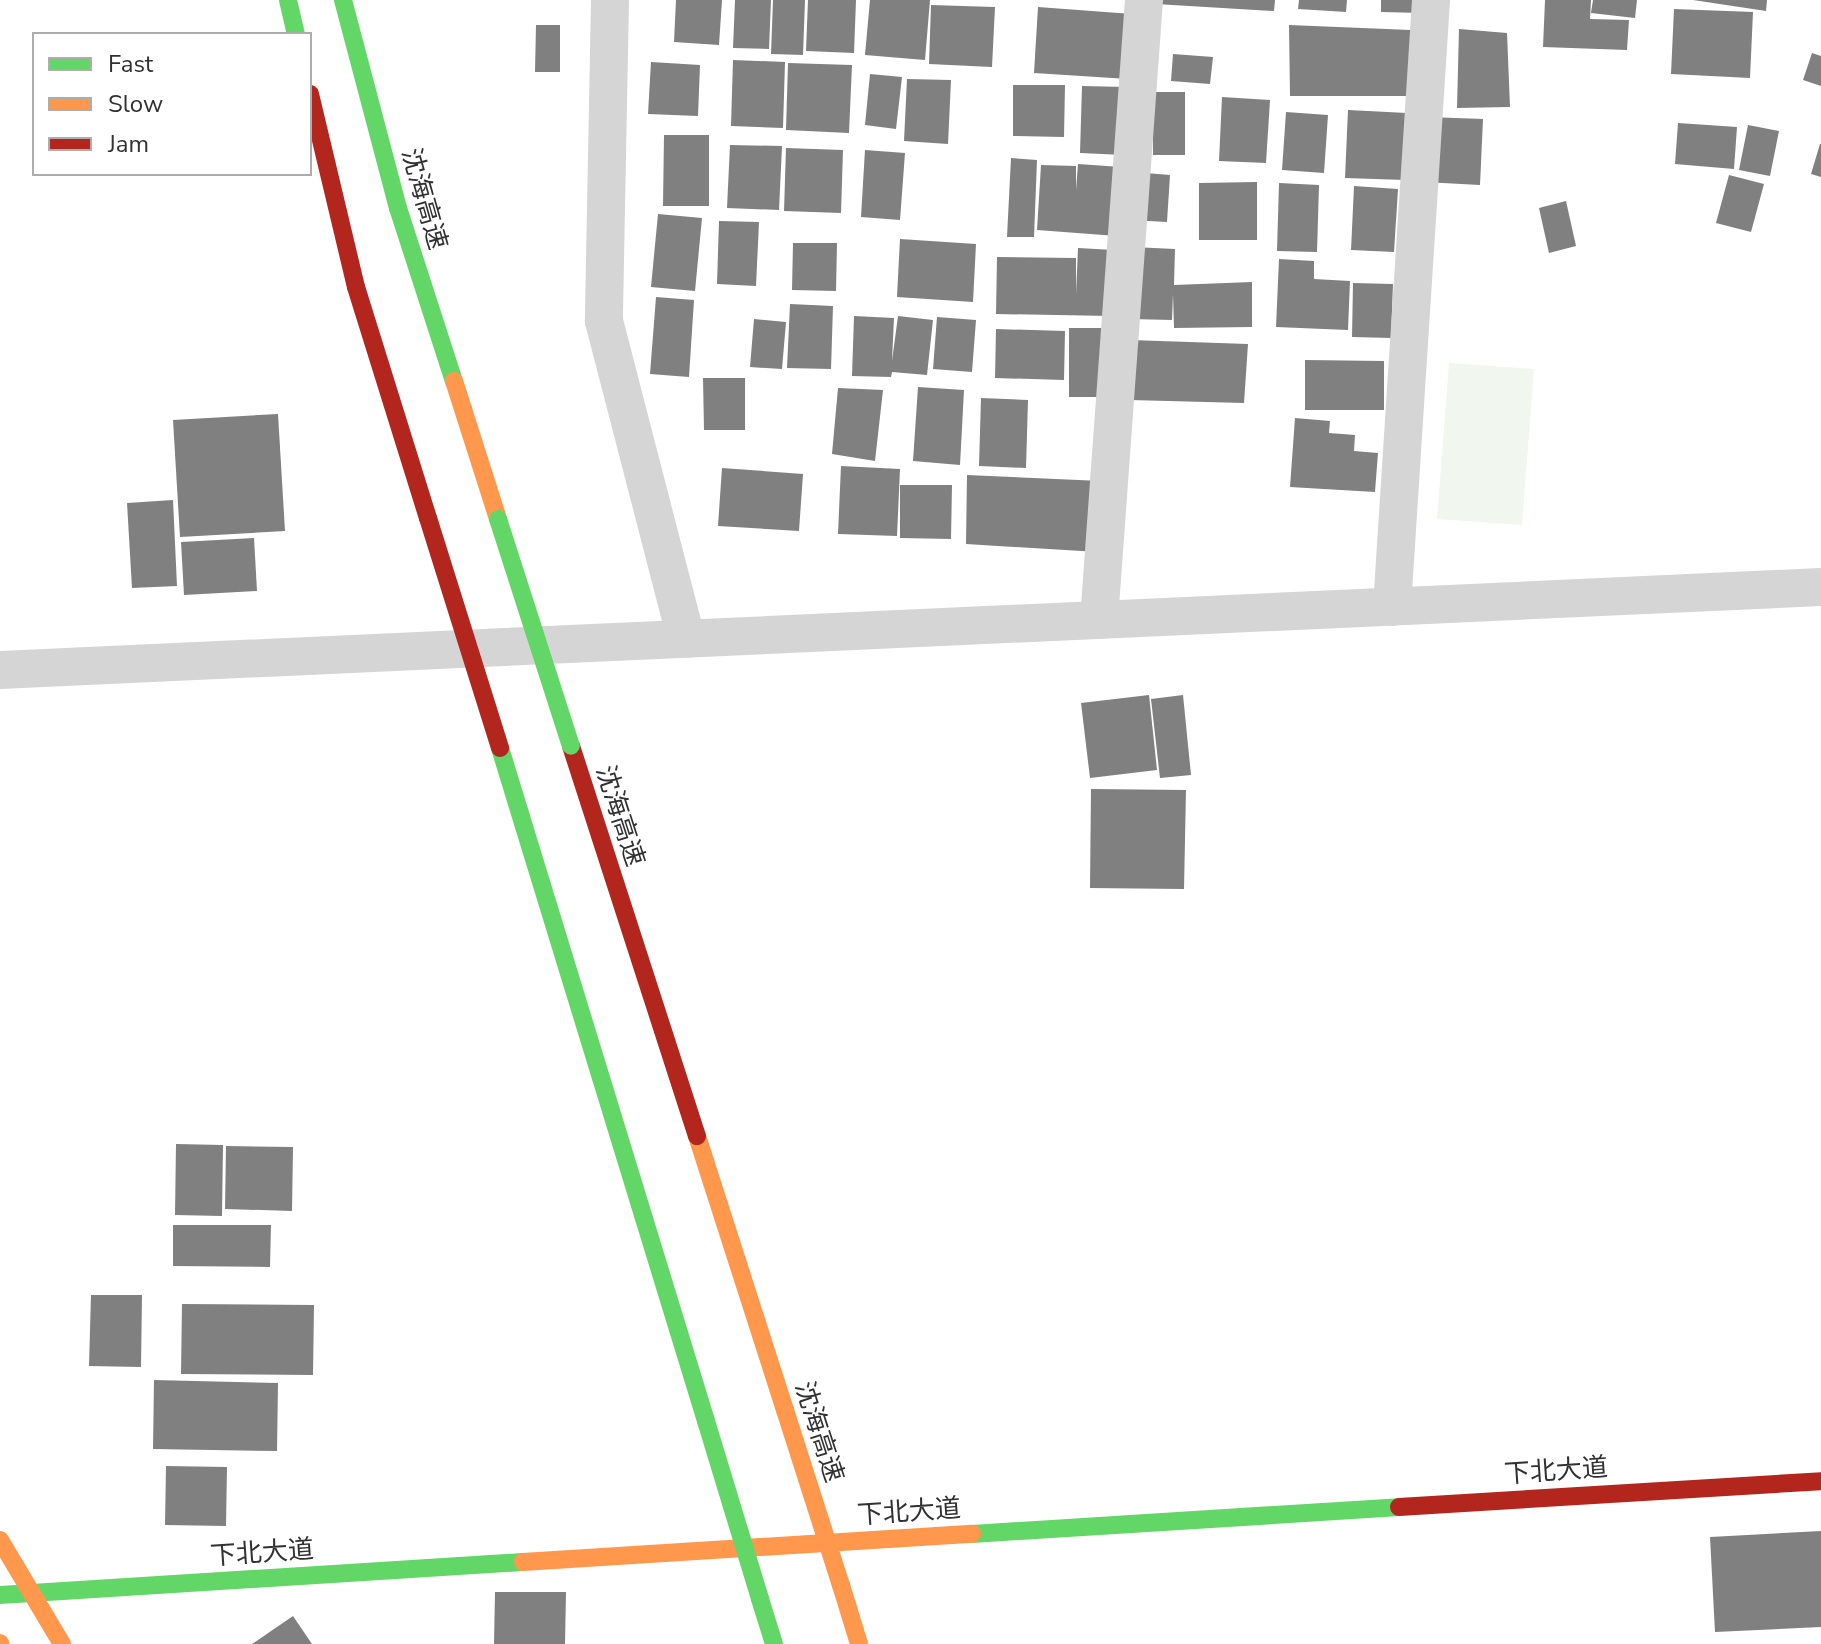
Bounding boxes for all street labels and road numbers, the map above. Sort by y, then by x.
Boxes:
street label: 沈海高速 [395,145,453,253]
street label: 沈海高速 [589,762,651,870]
street label: 沈海高速 [788,1378,850,1486]
street label: 下北大道 [1503,1452,1609,1490]
street label: 下北大道 [856,1493,962,1531]
street label: 下北大道 [209,1534,315,1572]

